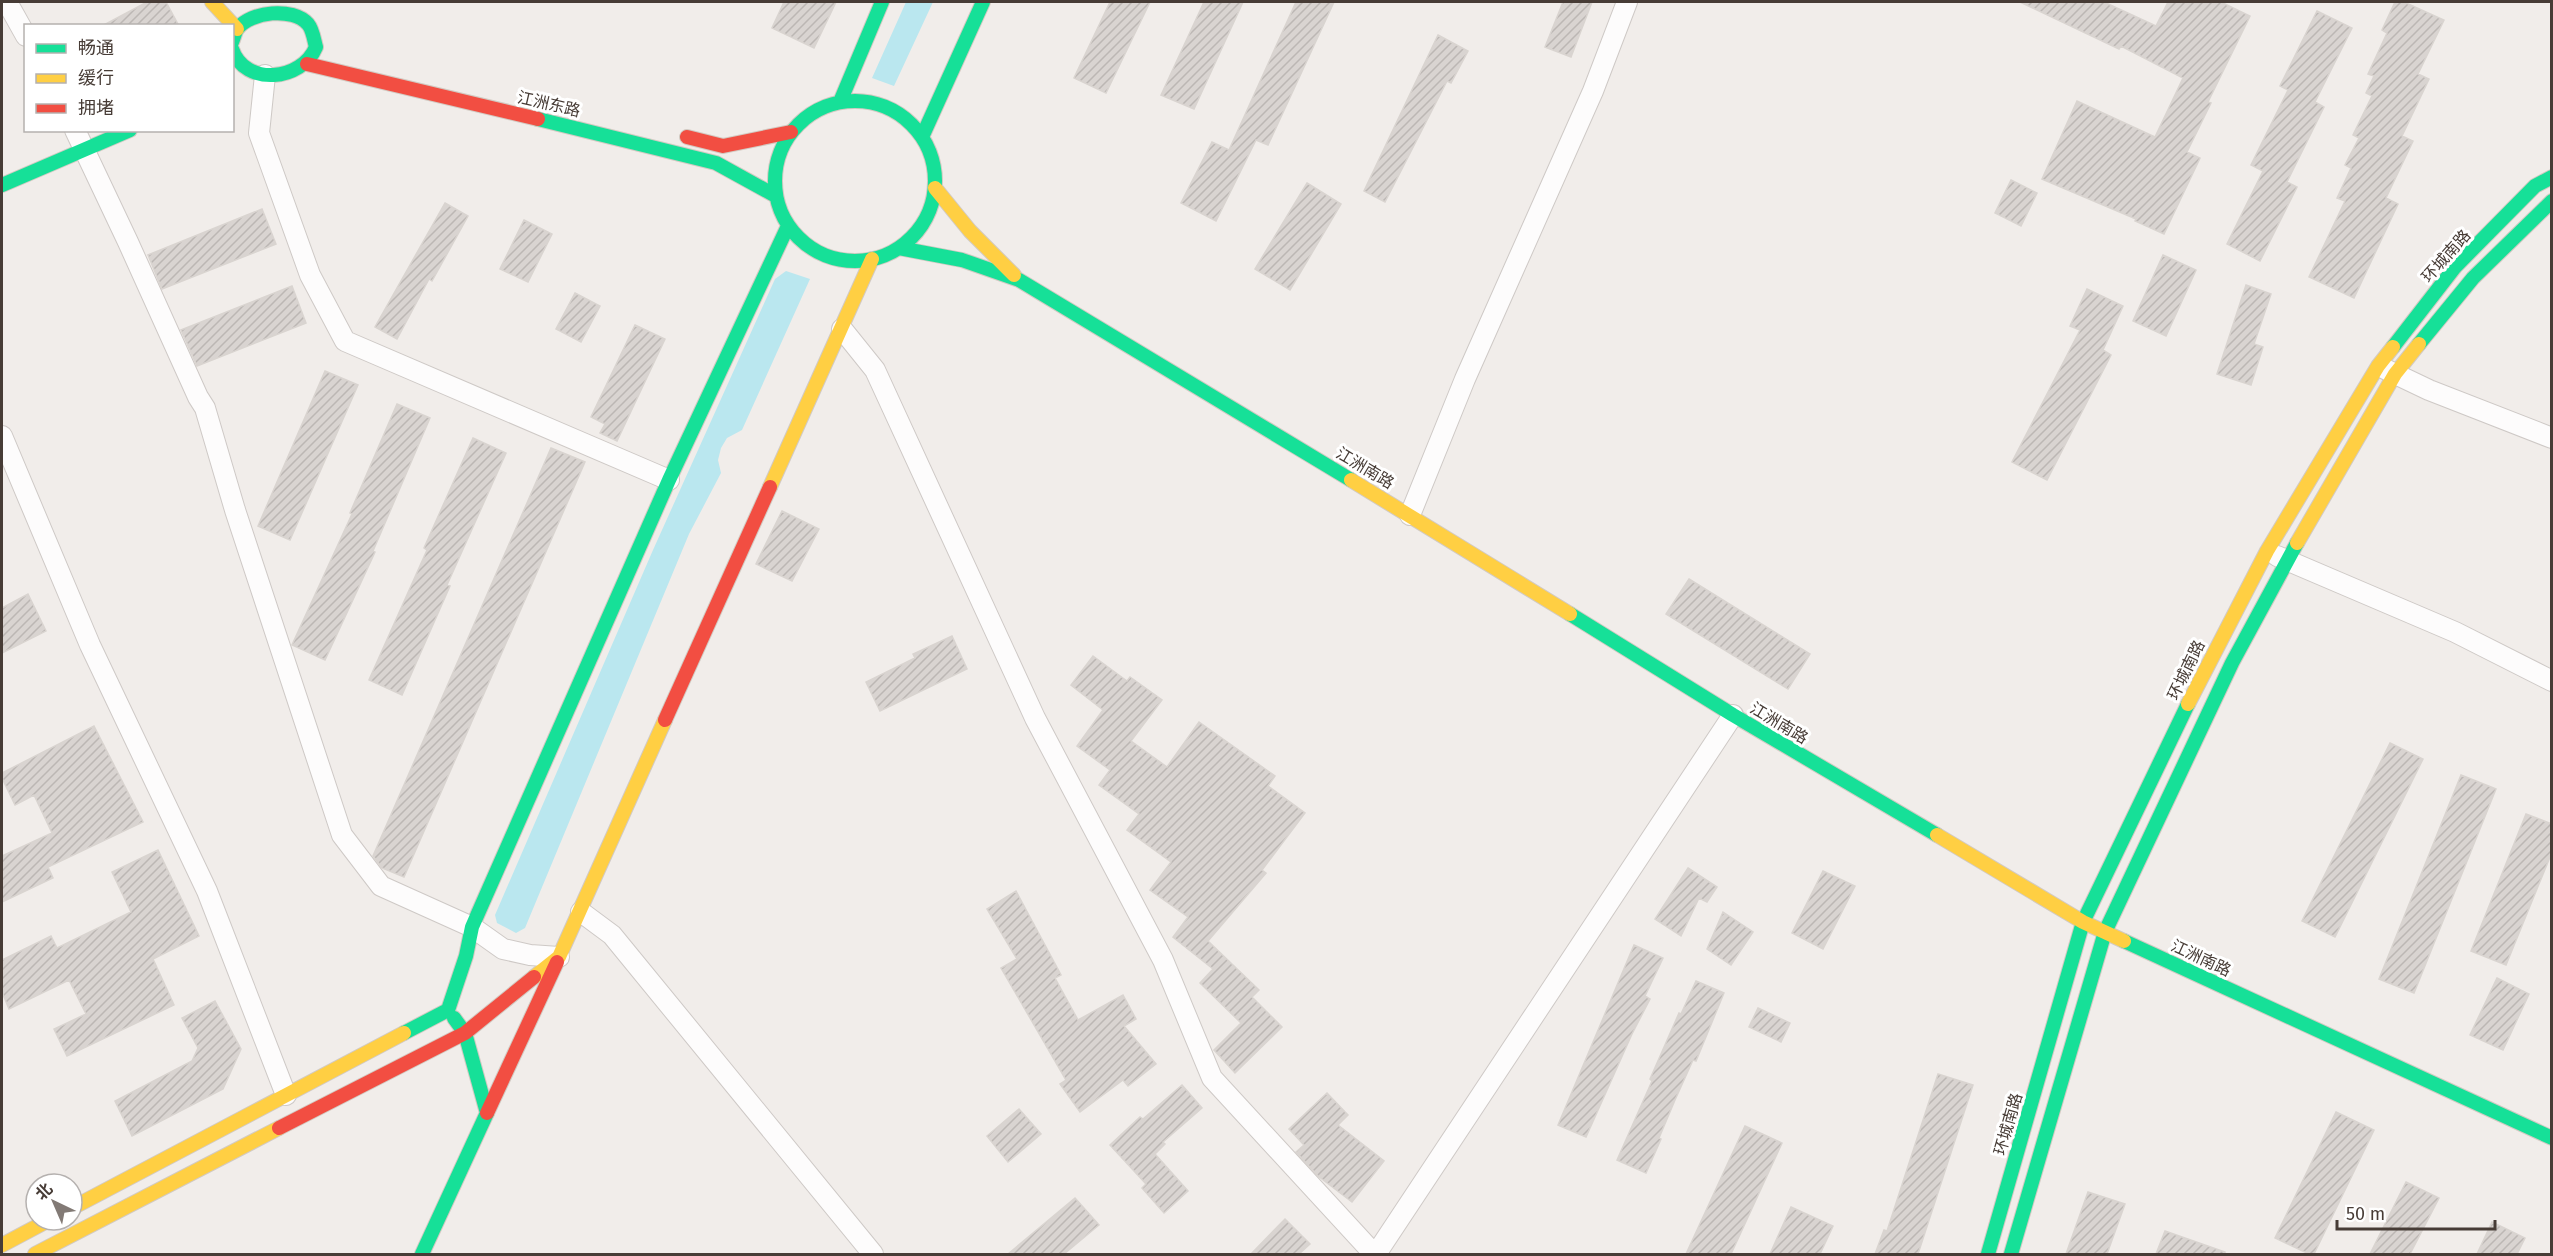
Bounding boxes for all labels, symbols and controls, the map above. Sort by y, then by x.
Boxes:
legend [24,24,234,132]
text: 畅通 [78,37,114,59]
text: 缓行 [78,67,114,89]
street label: 江洲东路 [516,88,582,120]
text: 拥堵 [78,97,114,119]
street label: 环城南路 [2418,226,2474,286]
street label: 江洲南路 [1333,443,1397,493]
street label: 环城南路 [2163,637,2209,703]
street label: 江洲南路 [1747,698,1811,748]
street label: 江洲南路 [2168,936,2234,980]
street label: 环城南路 [1990,1091,2026,1157]
north arrow [24,1172,84,1232]
text: 北 [32,1179,56,1204]
scale bar [2337,1193,2494,1231]
text: 50 m [2346,1203,2385,1225]

